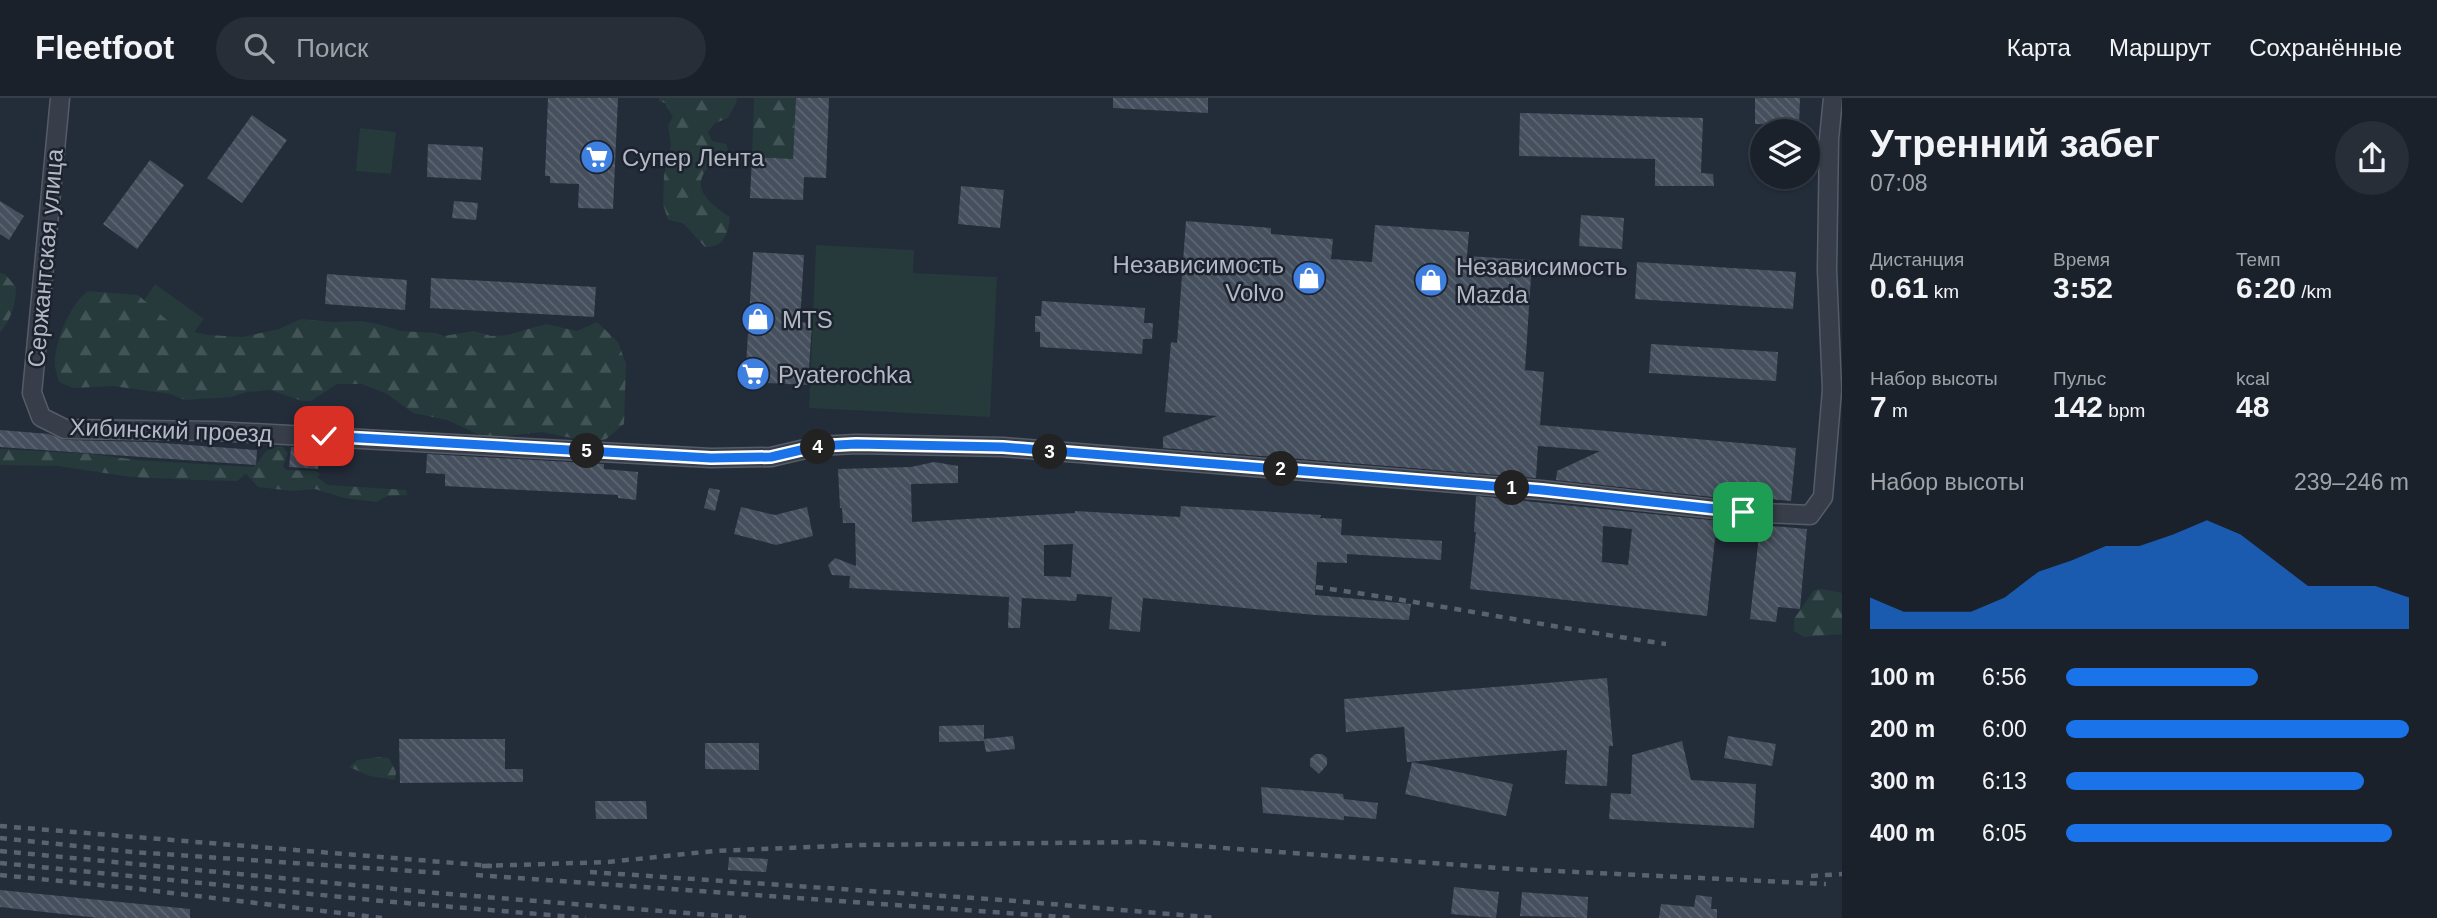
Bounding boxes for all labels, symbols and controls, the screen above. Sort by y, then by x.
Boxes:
search box [216,17,706,80]
text: Fleetfoot [35,29,174,66]
icon: search [240,29,278,67]
text: Поиск [296,33,368,63]
text: Карта [2007,34,2071,61]
text: Маршрут [2109,34,2211,61]
text: Сохранённые [2249,34,2402,61]
map controls [1750,119,1820,189]
button: layers [1750,119,1820,189]
button: share [2335,121,2409,195]
text: Утренний забег [1870,123,2160,165]
supermarket icon: Супер Лента [578,138,616,176]
place label: Супер Лента [622,144,765,171]
street label: Сержантская улица [22,147,68,368]
text: 07:08 [1870,170,1928,196]
text: Дистанция [1870,249,1964,270]
text: Время [2053,249,2110,270]
text: Темп [2236,249,2280,270]
place label: Независимость Volvo [1113,251,1284,306]
place label: Независимость Mazda [1456,253,1627,308]
shop icon: Независимость Volvo [1290,259,1328,297]
shop icon: Независимость Mazda [1412,261,1450,299]
text: 0.61 [1870,271,1928,304]
text: 3:52 [2053,271,2113,304]
text: 6:20 [2236,271,2296,304]
text: km [1928,281,1959,302]
text: /km [2296,281,2332,302]
shop icon: MTS [739,300,777,338]
place label: MTS [782,306,833,333]
supermarket icon: Pyaterochka [734,355,772,393]
place label: Pyaterochka [778,361,912,388]
text: Набор высоты [1870,368,1998,389]
text: Пульс [2053,368,2106,389]
text: kcal [2236,368,2270,389]
text: 7 [1870,390,1887,423]
text: 142 [2053,390,2103,423]
text: 48 [2236,390,2269,423]
text: m [1887,400,1908,421]
text: bpm [2103,400,2145,421]
pin [294,406,354,466]
street label: Хибинский проезд [69,413,273,447]
icon: check [305,417,343,455]
pin: 4 [800,430,836,464]
pin: 5 [570,434,604,468]
pin: 3 [1032,434,1068,470]
text: 4 [812,436,823,457]
text: 5 [581,440,592,461]
text: 3 [1044,441,1055,462]
pin: 2 [1264,452,1298,486]
text: 2 [1275,458,1286,479]
text: Набор высоты [1870,469,2024,495]
text: 239–246 m [2294,469,2409,495]
pin: 1 [1494,470,1530,506]
text: 1 [1506,477,1517,498]
pin [1713,482,1773,542]
icon: arrive [1724,493,1762,531]
text: 100 m [1870,664,1935,690]
text: 6:56 [1982,664,2027,690]
text: 200 m [1870,716,1935,742]
text: 6:00 [1982,716,2027,742]
text: 300 m [1870,768,1935,794]
text: 6:13 [1982,768,2027,794]
text: 400 m [1870,820,1935,846]
text: 6:05 [1982,820,2027,846]

